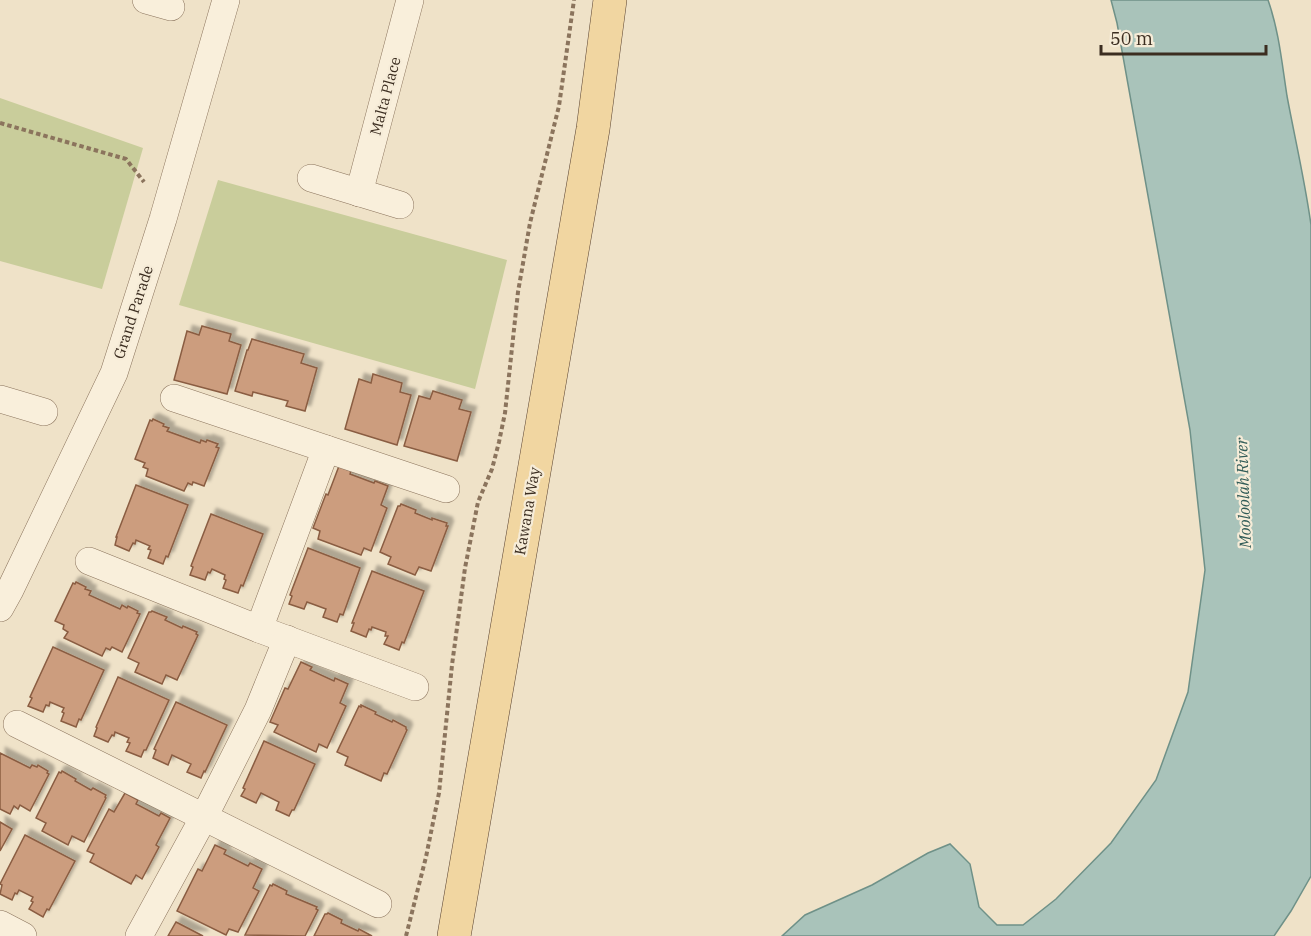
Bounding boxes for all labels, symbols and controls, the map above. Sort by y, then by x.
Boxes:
scale bar [1101,18,1266,56]
text: 50 m [1110,27,1153,50]
street label: Malta Place [365,55,405,137]
street label: Grand Parade [109,263,157,361]
water label: Mooloolah River [1231,436,1255,550]
street label: Kawana Way [510,465,544,557]

